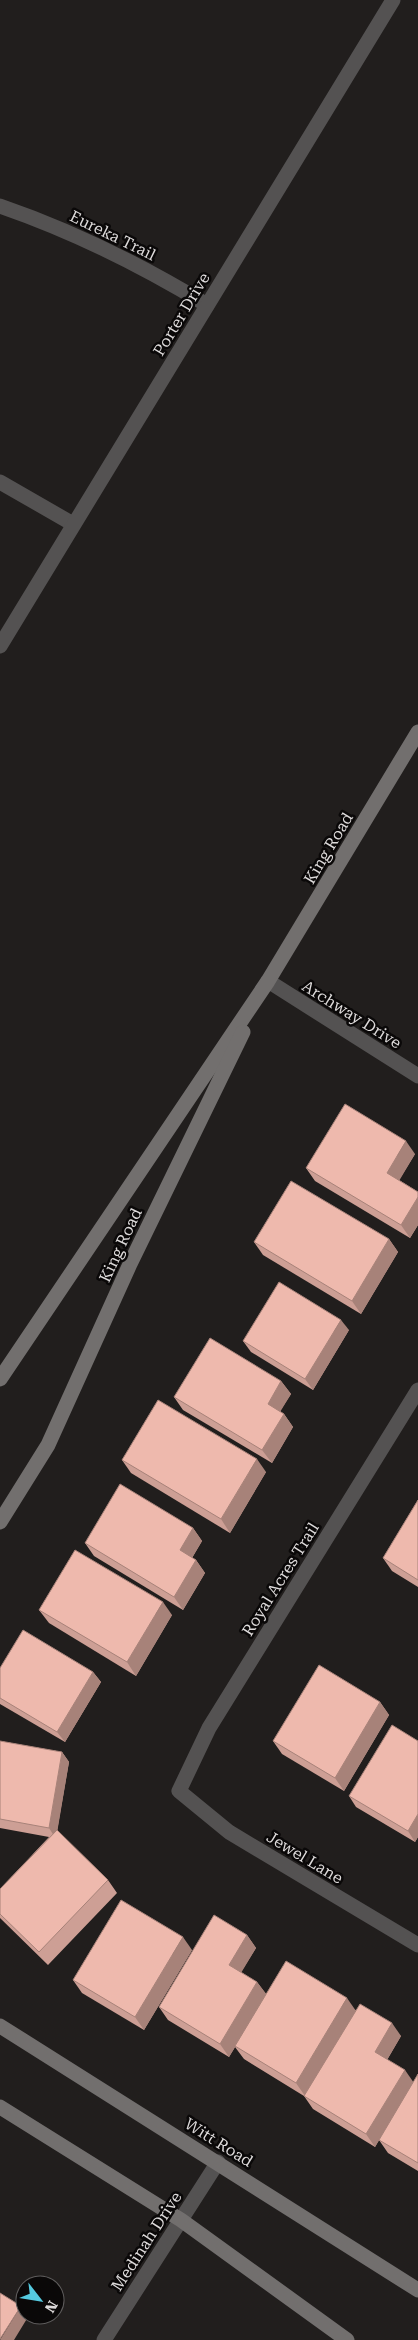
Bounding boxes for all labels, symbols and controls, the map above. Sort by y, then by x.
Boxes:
street label: Eureka Trail [67,206,159,264]
street label: Porter Drive [149,269,214,359]
street label: King Road [300,809,357,887]
street label: Archway Drive [299,976,405,1053]
street label: King Road [95,1205,146,1285]
street label: Royal Acres Trail [238,1519,323,1639]
street label: Jewel Lane [263,1827,347,1888]
street label: Witt Road [181,2114,256,2171]
street label: Medinah Drive [107,2188,186,2294]
north arrow [15,2275,65,2325]
text: N [41,2298,61,2316]

